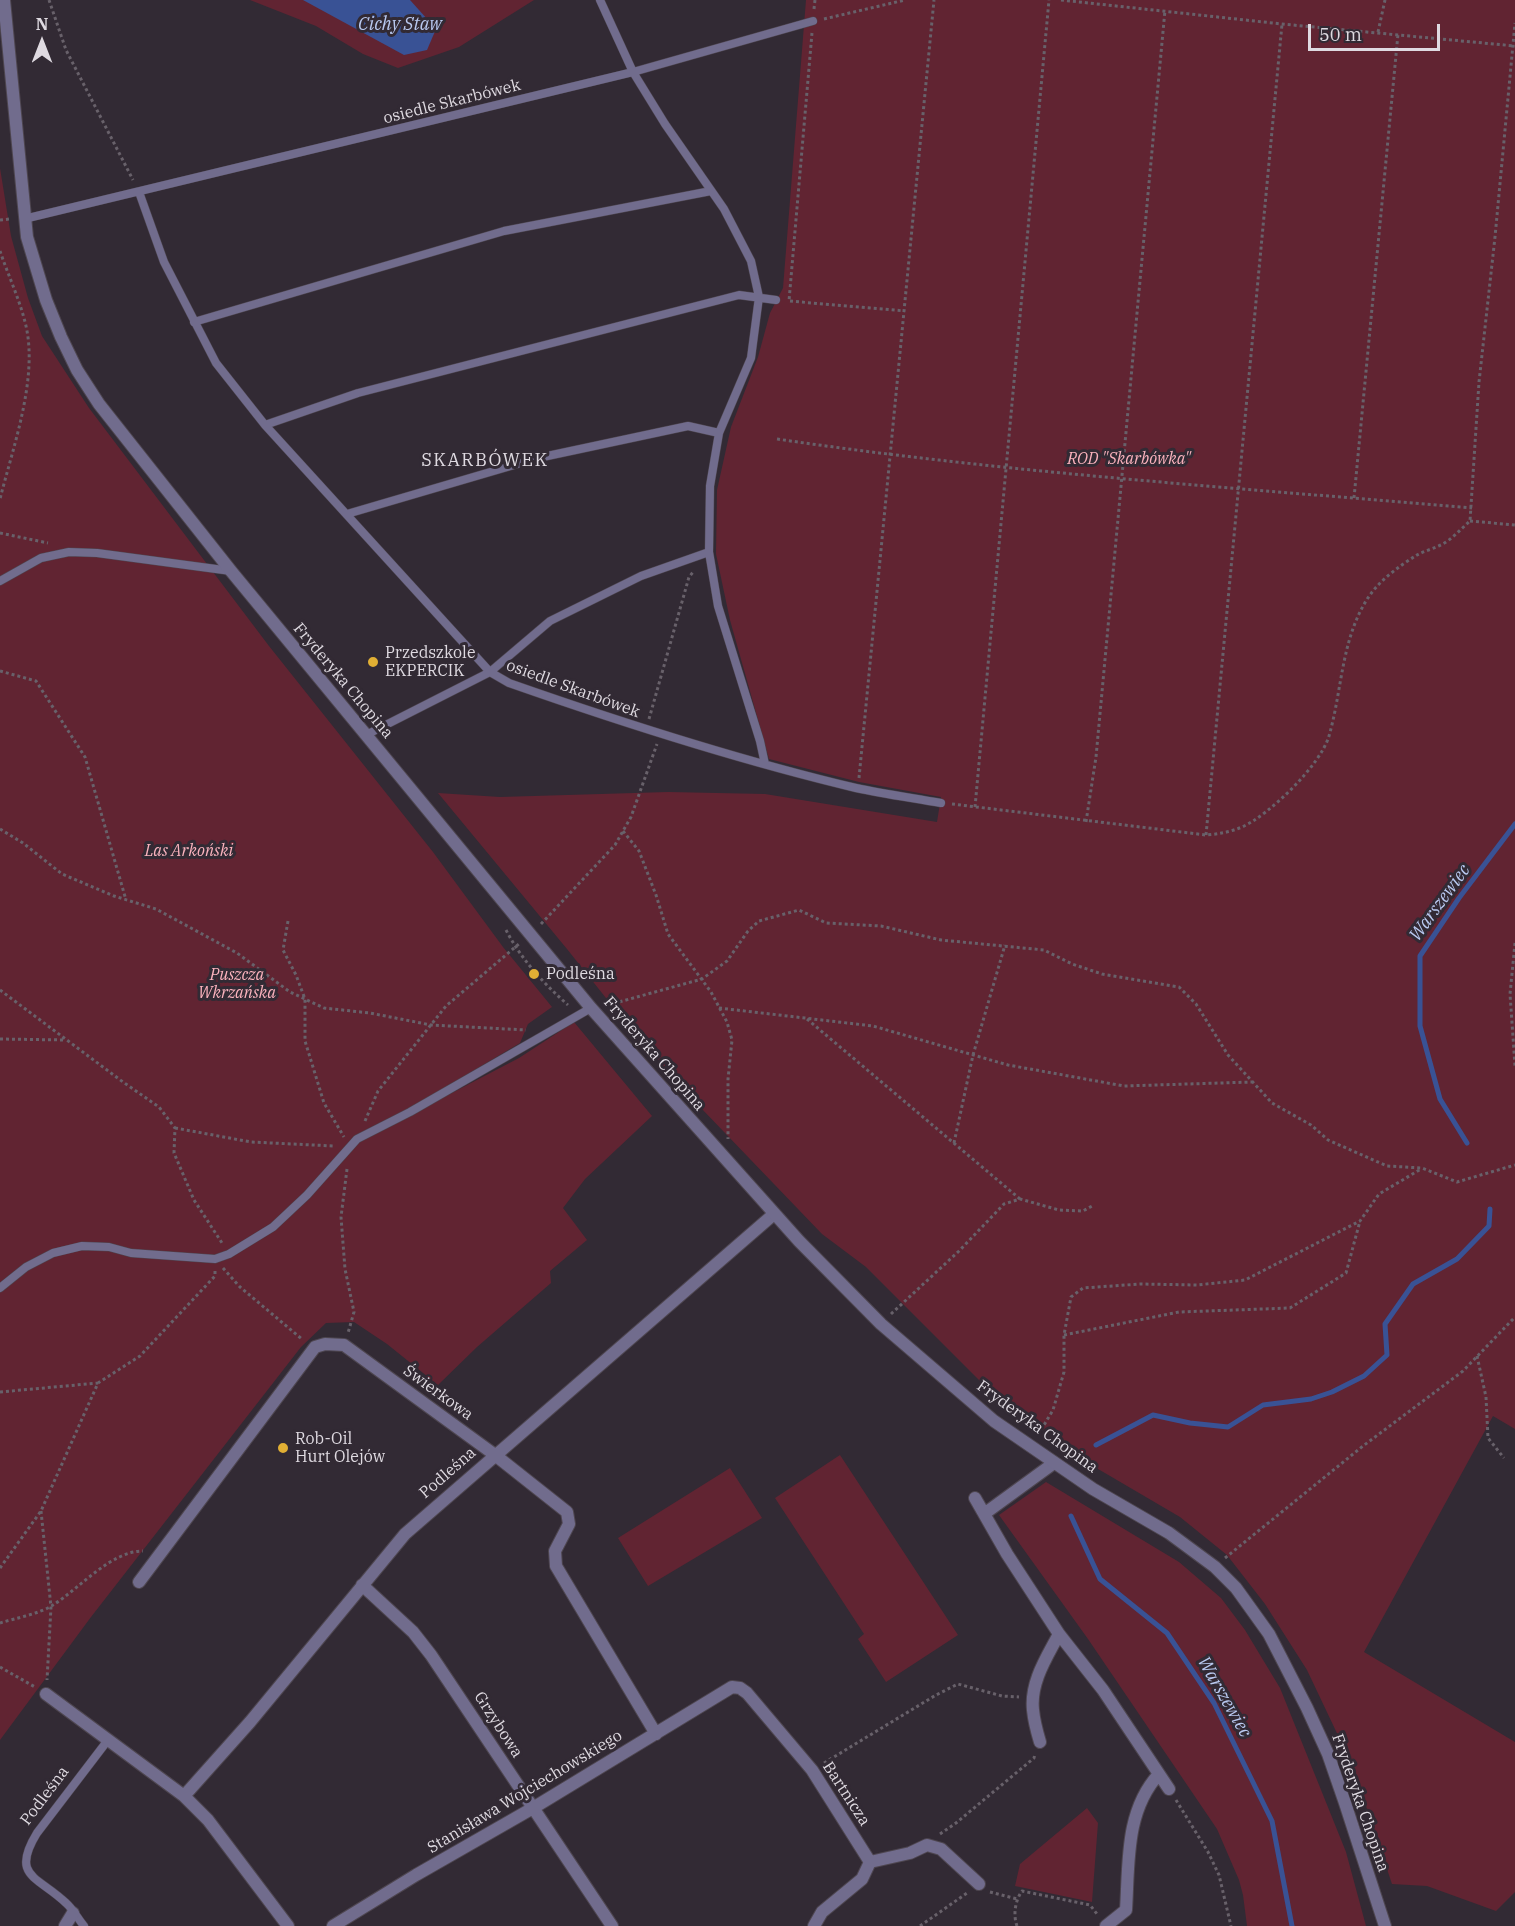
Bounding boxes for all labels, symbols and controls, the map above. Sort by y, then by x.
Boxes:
north arrow [12,12,72,72]
scale bar [1311,12,1443,50]
text: N [36,14,48,34]
water label: Cichy Staw [358,14,442,36]
text: 50 m [1319,23,1362,46]
street label: osiedle Skarbówek [381,76,523,128]
park label: ROD "Skarbówka" [1067,449,1191,469]
district label: SKARBÓWEK [421,450,549,472]
street label: Fryderyka Chopina [289,619,397,743]
place label: Przedszkole EKPERCIK [385,643,475,681]
marker: Przedszkole EKPERCIK [366,655,380,669]
street label: osiedle Skarbówek [504,656,642,722]
park label: Las Arkoński [145,841,233,861]
water label: Warszewiec [1405,860,1475,946]
place label: Podleśna [546,964,615,984]
park label: Puszcza Wkrzańska [198,965,276,1003]
marker: Podleśna [527,967,541,981]
street label: Fryderyka Chopina [599,993,709,1115]
street label: Świerkowa [399,1361,477,1425]
street label: Fryderyka Chopina [973,1377,1101,1477]
place label: Rob-Oil Hurt Olejów [295,1429,385,1467]
marker: Rob-Oil Hurt Olejów [276,1441,290,1455]
street label: Podleśna [416,1443,480,1503]
water label: Warszewiec [1192,1653,1256,1741]
street label: Grzybowa [470,1688,526,1762]
street label: Stanisława Wojciechowskiego [424,1726,626,1858]
street label: Fryderyka Chopina [1327,1731,1393,1875]
street label: Bartnicza [818,1758,874,1830]
street label: Podleśna [17,1763,73,1829]

